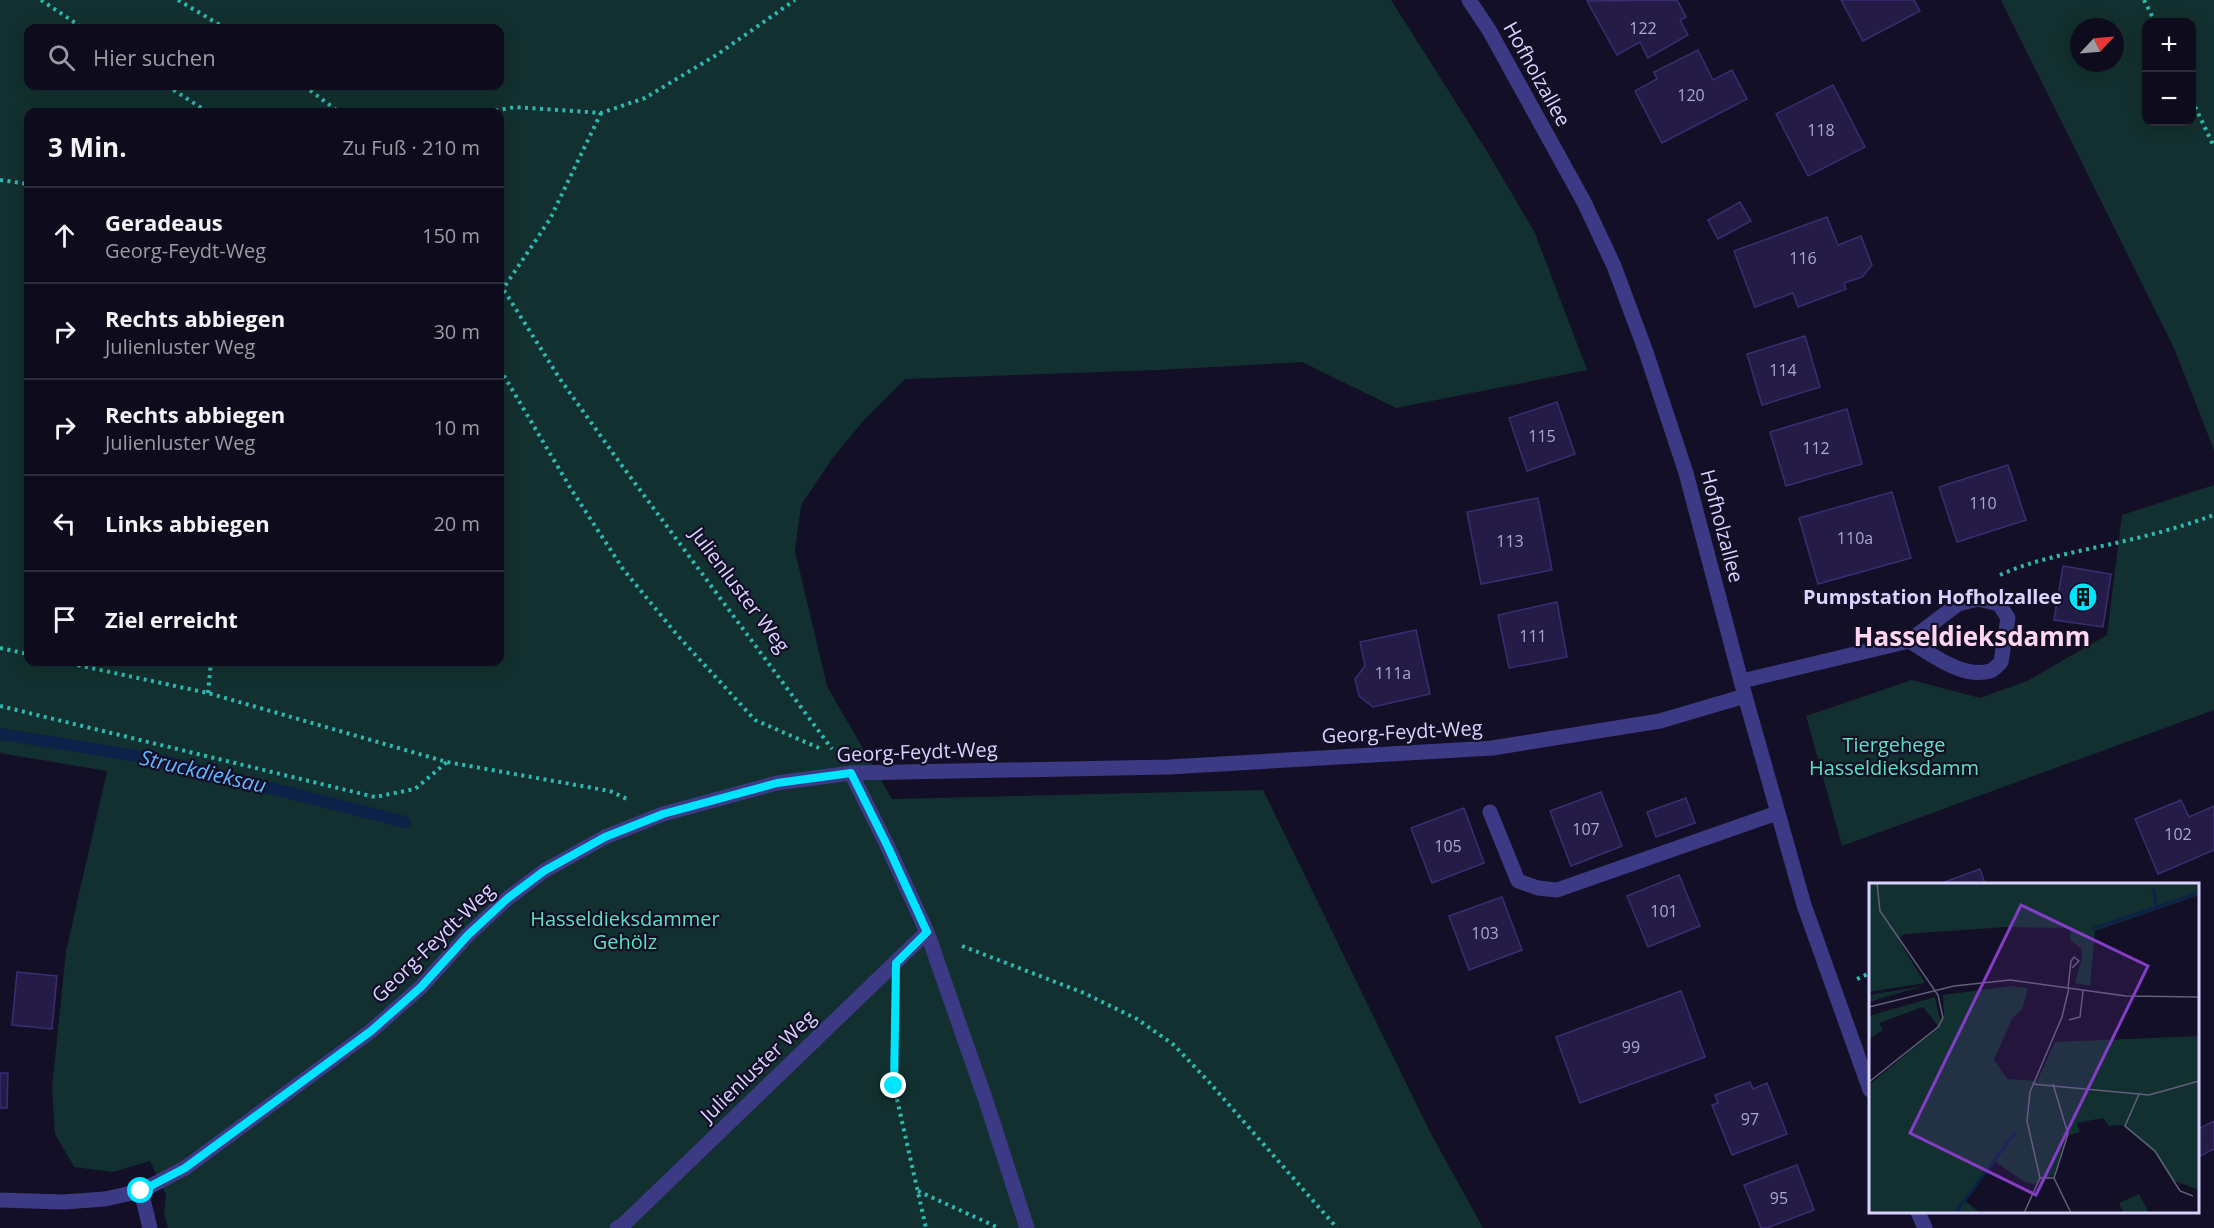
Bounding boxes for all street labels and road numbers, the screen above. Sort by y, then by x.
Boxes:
street label: Hofholzallee [1498,17,1577,131]
street label: Hofholzallee [1694,466,1751,585]
street label: Julienluster Weg [683,520,797,658]
street label: Georg-Feydt-Weg [1321,714,1483,749]
street label: Georg-Feydt-Weg [836,735,998,768]
street label: Georg-Feydt-Weg [365,877,500,1008]
street label: Julienluster Weg [693,1004,821,1129]

